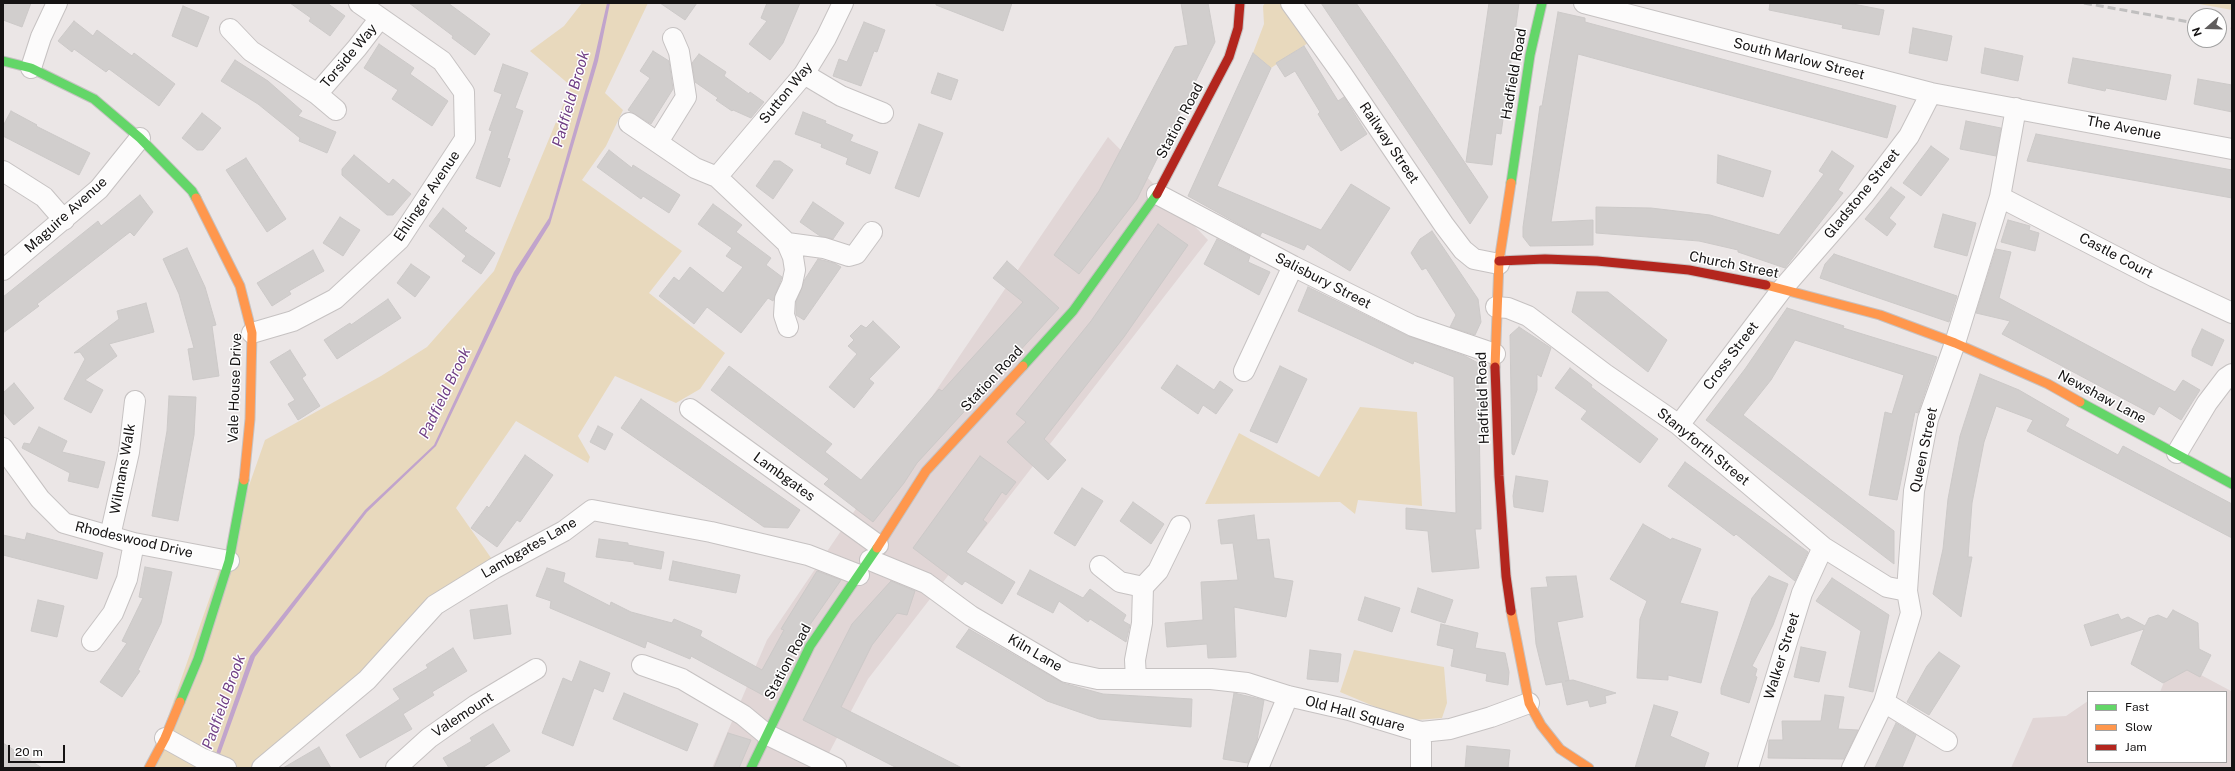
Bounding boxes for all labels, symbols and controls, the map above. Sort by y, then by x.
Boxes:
north arrow [2187,8,2227,48]
street label: Torside Way [317,20,381,92]
text: N [2190,26,2204,38]
street label: Hadfield Road [1498,27,1530,121]
street label: South Marlow Street [1732,35,1866,83]
water label: Padfield Brook [549,49,593,149]
street label: Sutton Way [756,59,816,127]
street label: Station Road [1153,80,1207,162]
street label: Railway Street [1356,99,1422,187]
street label: The Avenue [2085,113,2163,143]
street label: Gladstone Street [1821,146,1903,242]
street label: Ehlinger Avenue [390,147,464,245]
street label: Maguire Avenue [21,174,111,256]
street label: Castle Court [2076,230,2156,282]
street label: Church Street [1688,248,1780,282]
street label: Salisbury Street [1272,250,1374,312]
street label: Cross Street [1700,318,1762,394]
street label: Vale House Drive [225,333,245,443]
street label: Station Road [957,343,1027,415]
water label: Padfield Brook [415,344,475,442]
street label: Hadfield Road [1473,351,1493,445]
street label: Newshaw Lane [2055,367,2149,427]
street label: Stanyforth Street [1653,405,1753,489]
street label: Queen Street [1907,406,1941,494]
street label: Wilmans Walk [107,422,139,516]
street label: Lambgates [750,449,818,505]
street label: Lambgates Lane [478,514,580,582]
street label: Rhodeswood Drive [73,518,195,562]
street label: Walker Street [1761,611,1803,701]
street label: Station Road [761,621,815,703]
street label: Kiln Lane [1005,631,1065,675]
water label: Padfield Brook [199,652,249,752]
street label: Valemount [429,689,497,741]
legend [2087,691,2227,763]
street label: Old Hall Square [1303,693,1407,735]
text: Fast [2125,700,2149,714]
text: Slow [2125,720,2152,734]
scale bar [10,737,67,763]
text: Jam [2125,740,2147,754]
text: 20 m [15,745,43,759]

